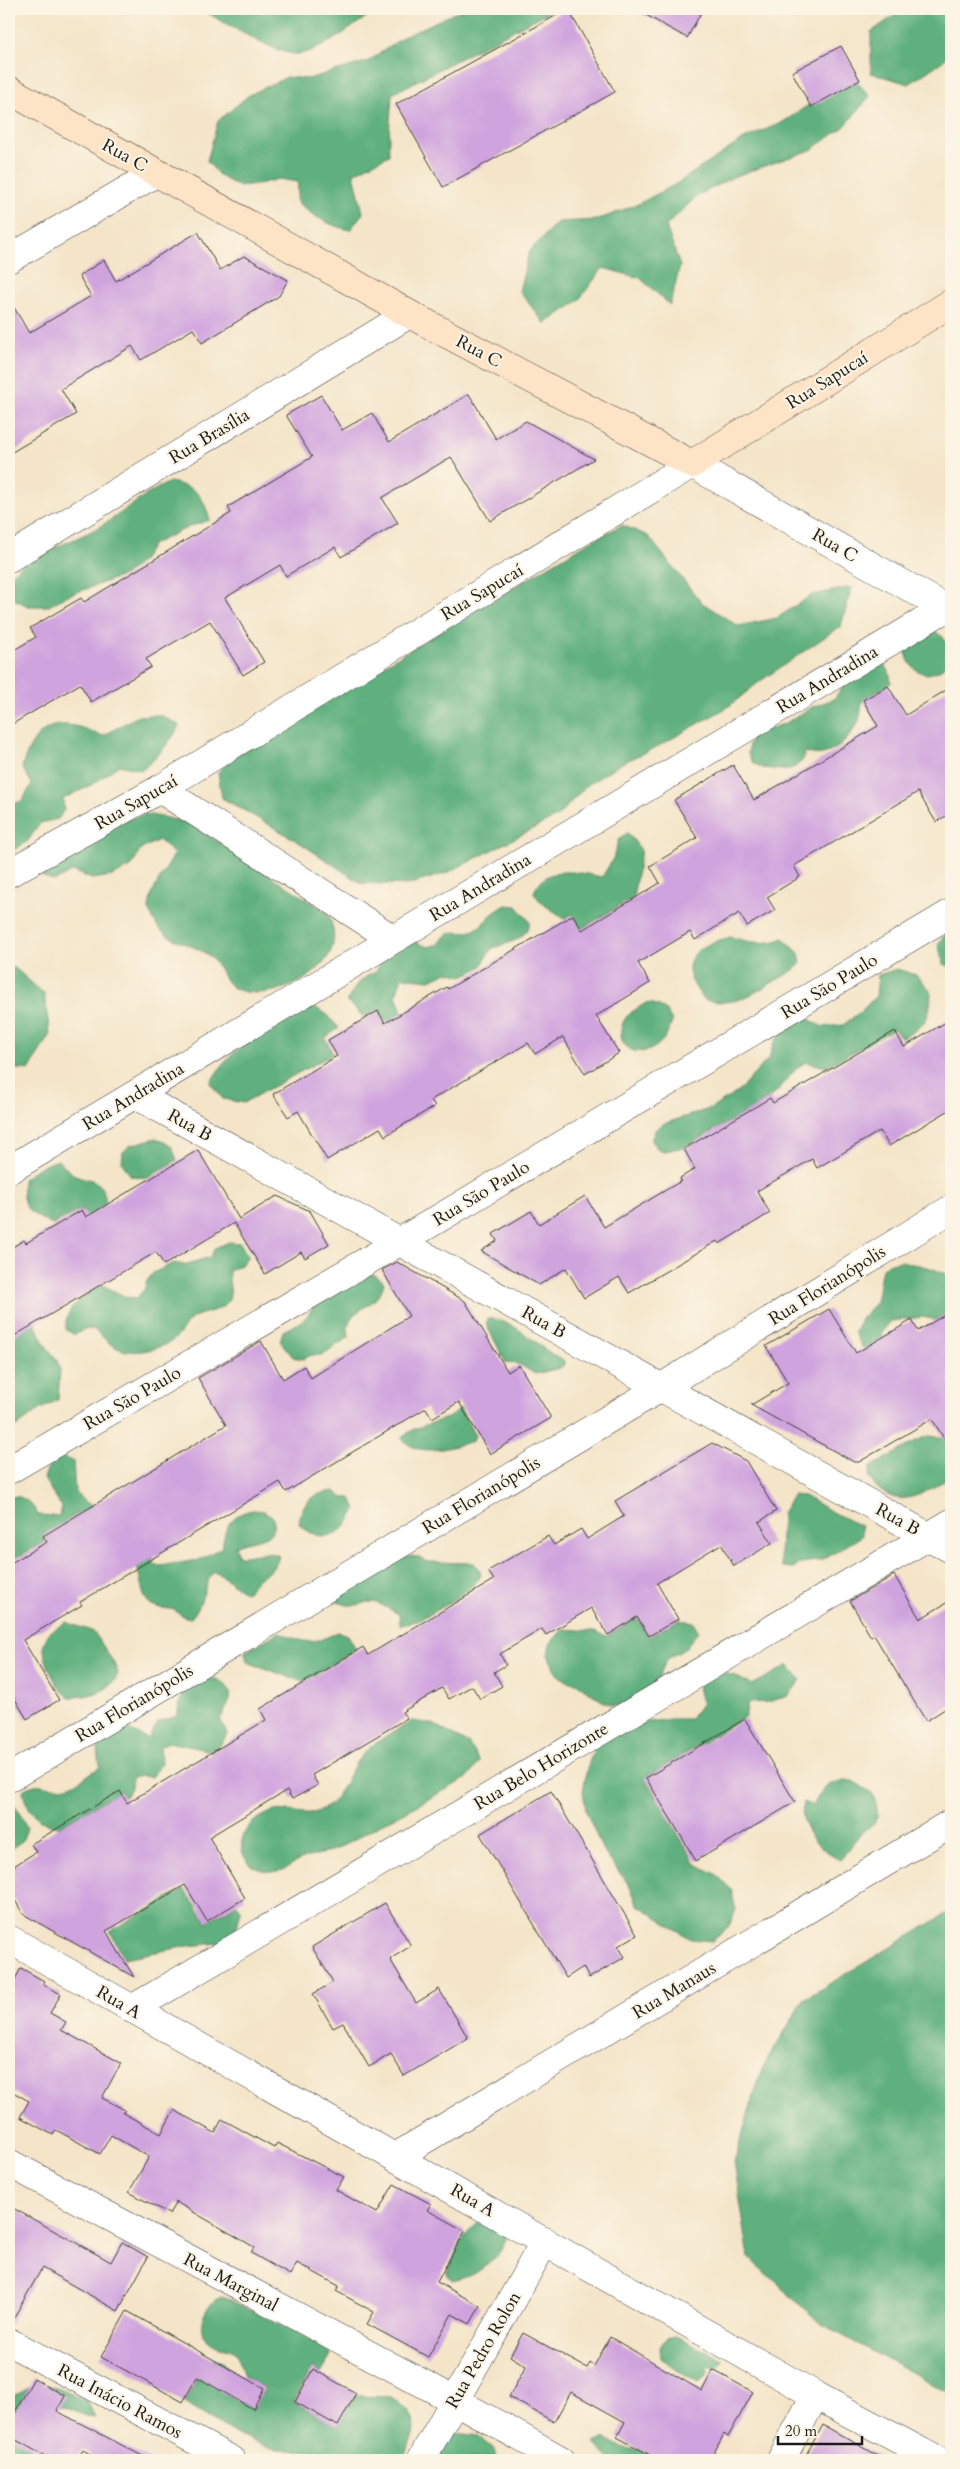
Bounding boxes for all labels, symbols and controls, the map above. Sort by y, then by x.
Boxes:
street label: Rua C [97,133,152,178]
street label: Rua C [451,329,506,374]
street label: Rua Sapucaí [782,345,873,415]
street label: Rua Brasília [164,402,254,470]
street label: Rua C [807,522,862,569]
street label: Rua Sapucaí [436,558,528,627]
street label: Rua Andradina [772,639,883,720]
street label: Rua Sapucaí [90,769,182,836]
street label: Rua Andradina [425,847,536,928]
street label: Rua São Paulo [776,948,883,1025]
street label: Rua Andradina [78,1056,189,1137]
street label: Rua B [163,1103,216,1148]
street label: Rua São Paulo [428,1155,535,1232]
street label: Rua Florianópolis [764,1239,891,1331]
street label: Rua B [517,1300,570,1345]
street label: Rua São Paulo [79,1360,186,1437]
street label: Rua Florianópolis [417,1450,545,1541]
street label: Rua B [871,1497,924,1542]
street label: Rua Florianópolis [70,1658,198,1749]
street label: Rua Belo Horizonte [469,1716,613,1816]
street label: Rua Manaus [628,1956,721,2025]
street label: Rua A [92,1980,146,2025]
street label: Rua A [446,2178,500,2223]
street label: Rua Marginal [179,2247,283,2318]
street label: Rua Pedro Rolon [440,2287,527,2413]
street label: Rua Inácio Ramos [53,2358,187,2445]
scale bar [778,2414,861,2446]
text: 20 m [785,2421,817,2441]

